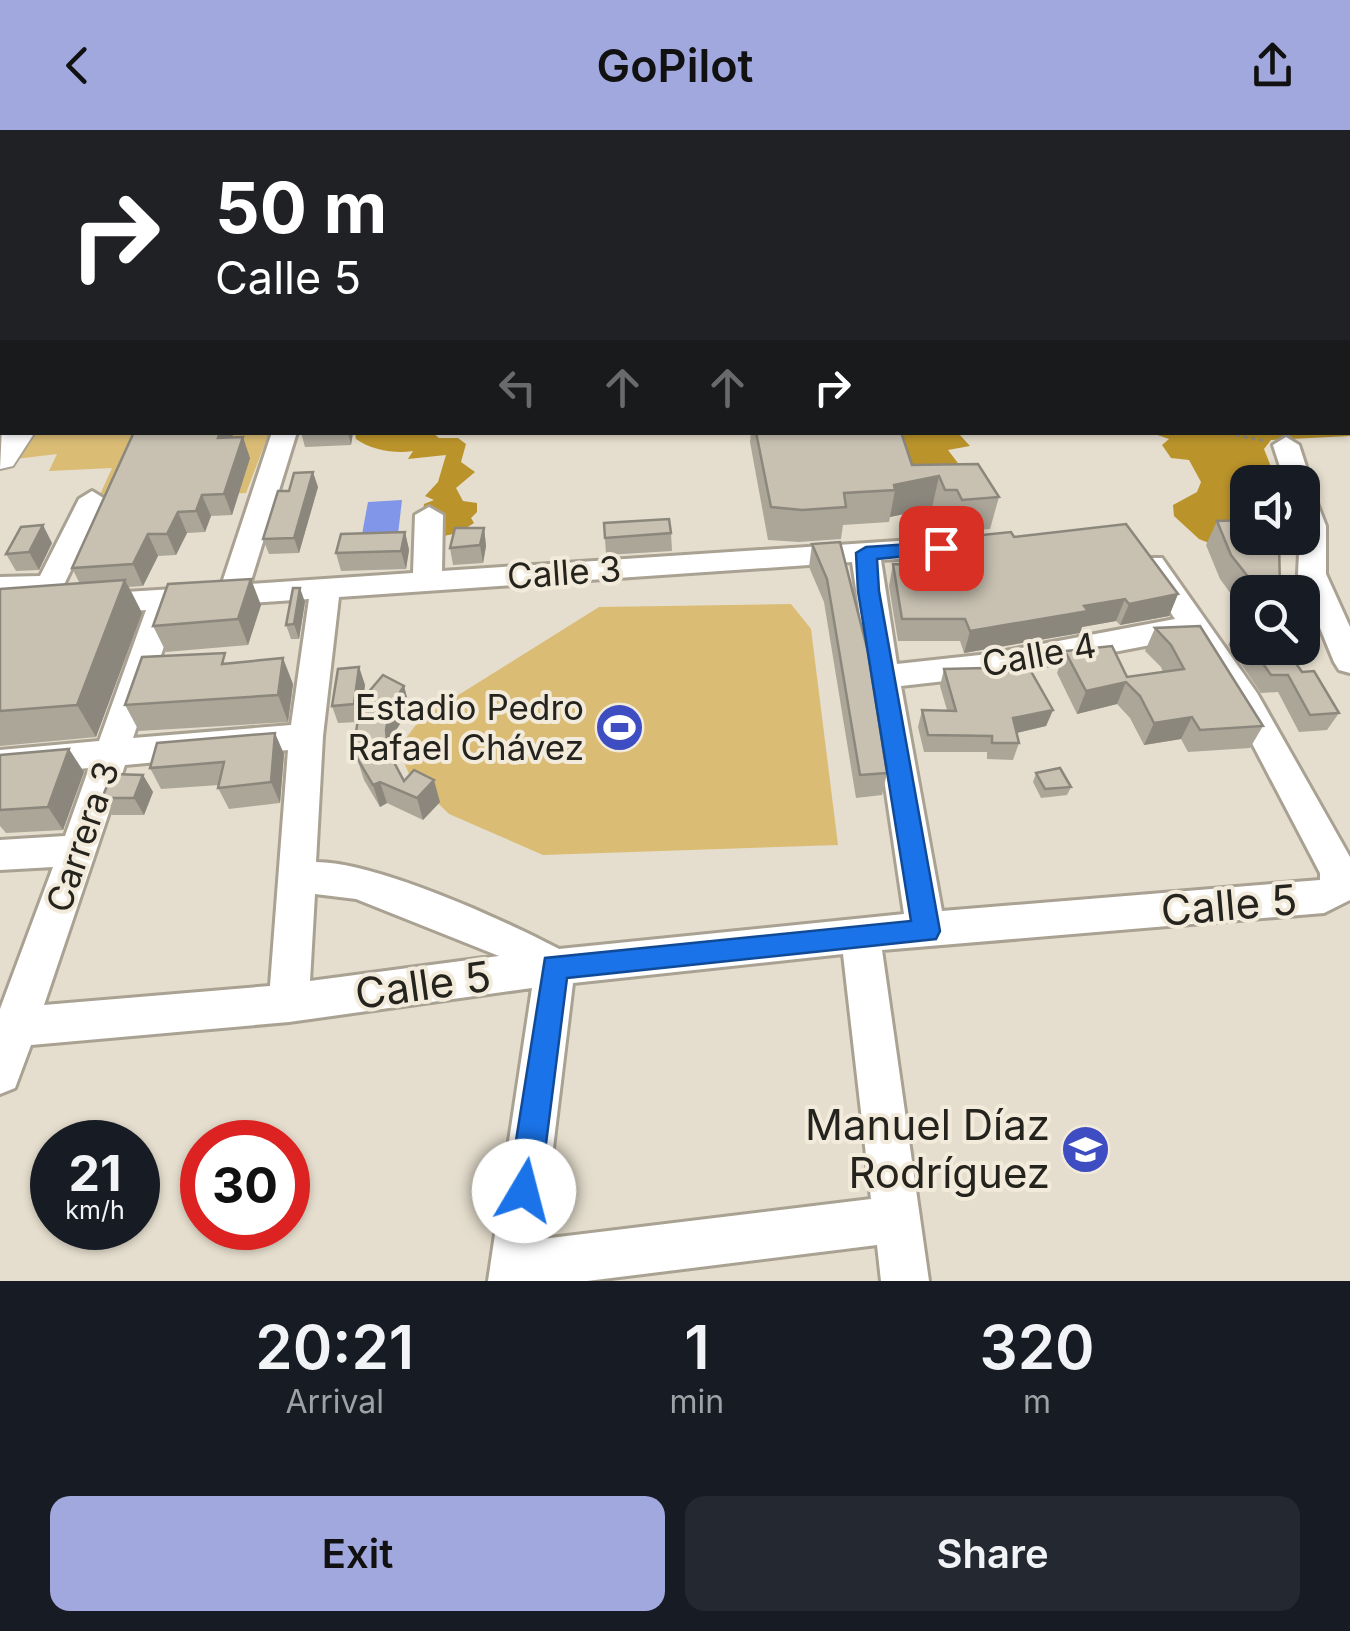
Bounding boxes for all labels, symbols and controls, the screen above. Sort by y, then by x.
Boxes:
icon: back [50,38,105,93]
text: GoPilot [597,38,753,93]
icon: share [1245,38,1300,93]
text: 50 m [215,165,387,250]
icon: right [50,170,180,300]
text: Calle 5 [215,250,361,305]
icon: left [490,360,545,415]
icon: ahead [595,360,650,415]
icon: ahead [700,360,755,415]
icon: right [805,360,860,415]
map controls [1230,465,1320,665]
button: sound [1230,465,1320,555]
pin [899,506,984,591]
icon: arrive [914,521,969,576]
street label: Calle 3 [506,547,622,597]
button: search [1230,575,1320,665]
street label: Calle 4 [979,623,1099,685]
place label: Estadio Pedro Rafael Chávez [348,686,584,768]
sports icon: Estadio Pedro Rafael Chávez [593,702,645,754]
street label: Carrera 3 [37,756,127,917]
street label: Calle 5 [1159,873,1299,936]
street label: Calle 5 [352,950,494,1019]
place label: Manuel Díaz Rodríguez [805,1099,1050,1198]
speed limit sign: 30 [180,1120,310,1250]
school or university icon: Manuel Díaz Rodríguez [1059,1123,1111,1175]
position arrow [472,1139,576,1243]
text: 21 [68,1143,122,1203]
text: km/h [65,1195,125,1225]
text: 20:21 [255,1311,414,1383]
text: 1 [684,1311,710,1383]
text: 320 [980,1311,1095,1383]
text: Arrival [286,1382,384,1421]
text: min [670,1382,724,1421]
text: m [1023,1382,1051,1421]
button: Exit [50,1496,665,1611]
button: Share [685,1496,1300,1611]

